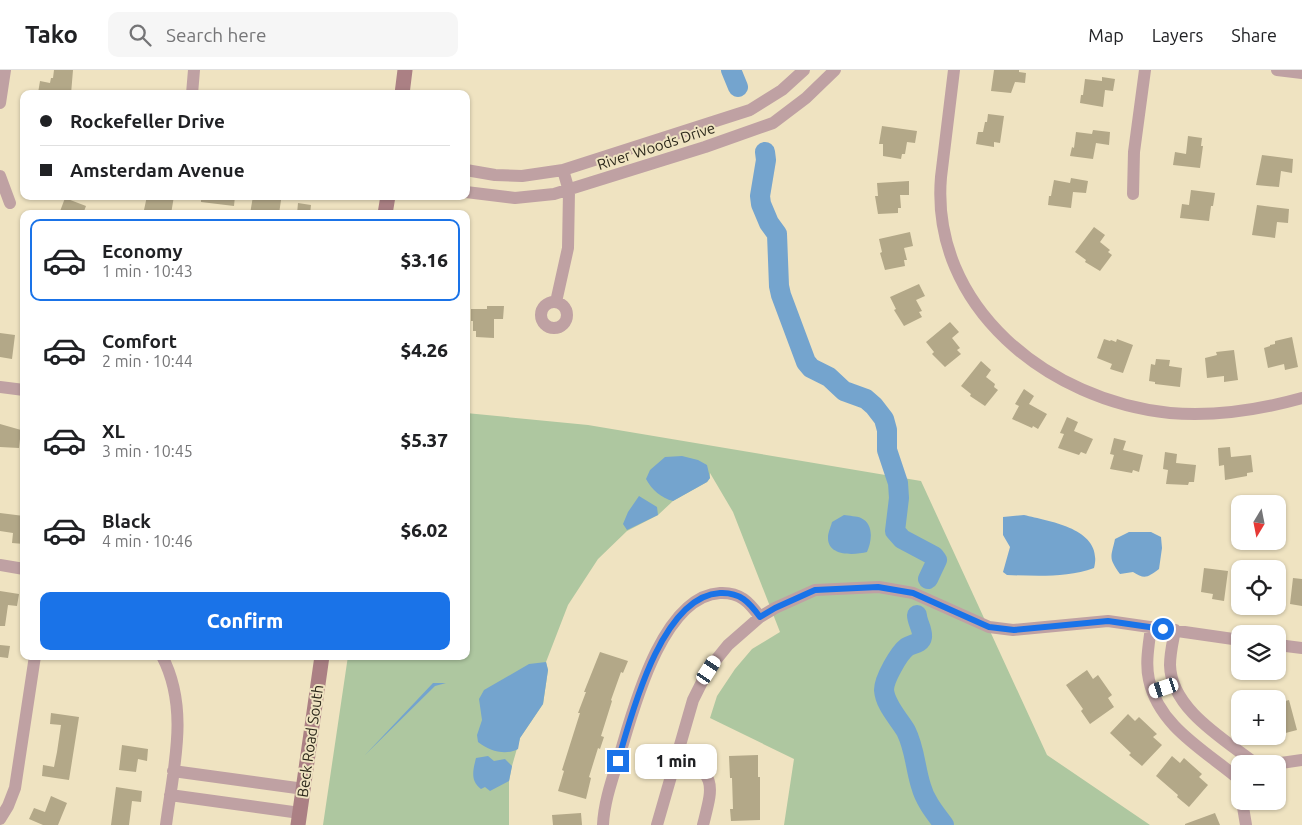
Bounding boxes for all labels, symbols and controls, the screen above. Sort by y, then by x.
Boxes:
search box [108,12,458,57]
text: Tako [25,21,78,48]
icon: search [126,21,154,49]
text: Search here [166,24,266,46]
text: Map [1088,25,1124,45]
text: Layers [1152,25,1203,45]
text: Share [1231,25,1277,45]
text: Rockefeller Drive [70,110,225,132]
street label: River Woods Drive [595,119,717,173]
text: Amsterdam Avenue [70,159,245,181]
icon: car [42,238,87,283]
text: Economy [102,240,183,262]
text: $3.16 [400,249,448,271]
text: 1 min · 10:43 [102,262,193,280]
icon: car [42,328,87,373]
text: Comfort [102,330,177,352]
text: $4.26 [400,339,448,361]
text: 2 min · 10:44 [102,352,193,370]
icon: car [42,418,87,463]
text: XL [102,420,125,442]
text: $5.37 [400,429,448,451]
text: 3 min · 10:45 [102,442,193,460]
north arrow [1231,495,1286,550]
map controls [1231,495,1286,810]
icon: car [42,508,87,553]
text: Black [102,510,151,532]
text: $6.02 [400,519,448,541]
text: 4 min · 10:46 [102,532,193,550]
button: locate [1231,560,1286,615]
button: Confirm [40,592,450,650]
route start [1152,618,1174,640]
button: layers [1231,625,1286,680]
car [694,653,723,687]
car [1147,676,1180,700]
street label: Beck Road South [294,684,326,798]
button: + [1231,690,1286,745]
callout: 1 min [636,744,718,778]
route end [607,750,629,772]
text: 1 min [656,752,696,770]
button: − [1231,755,1286,810]

